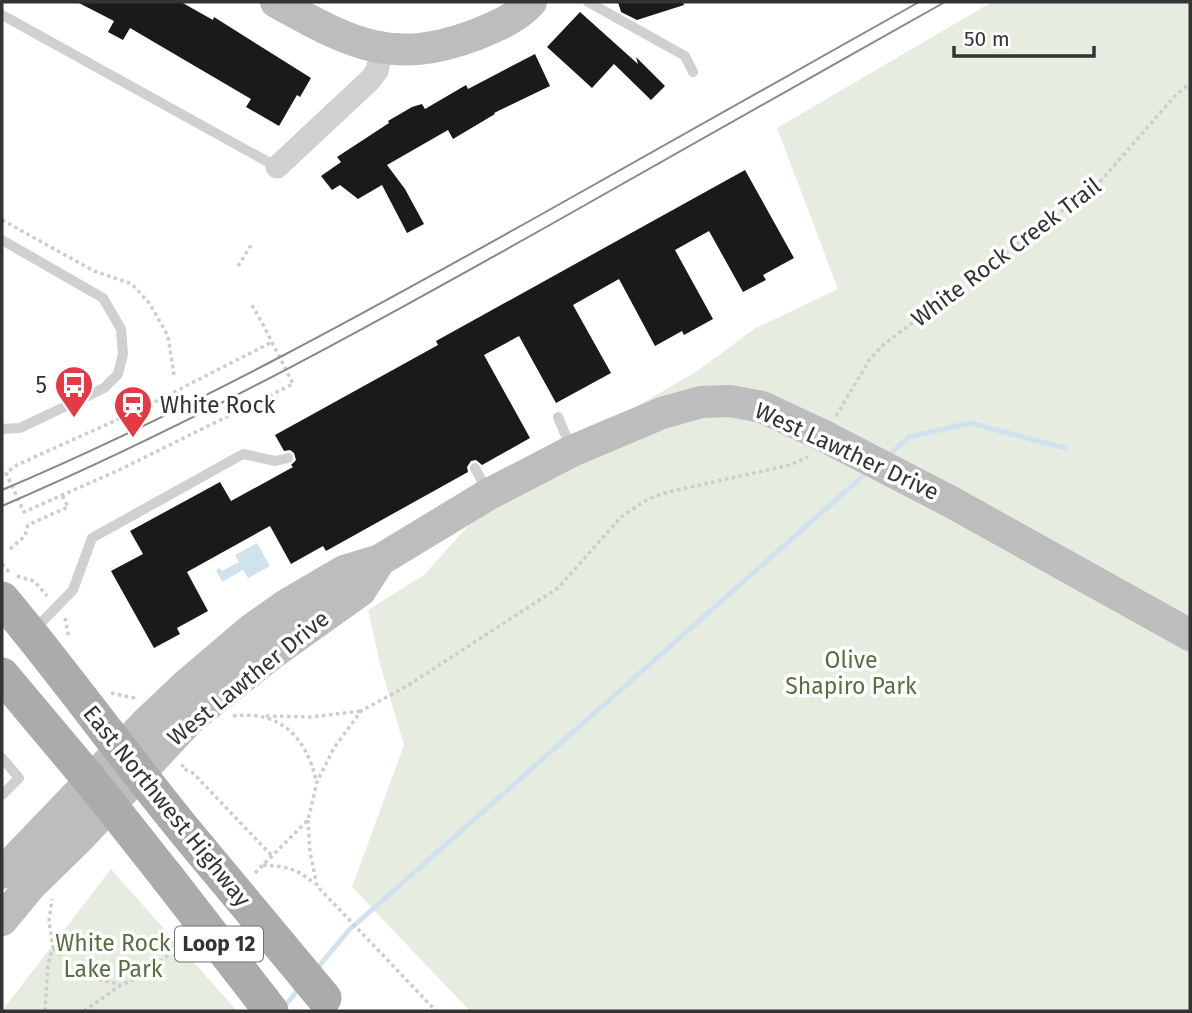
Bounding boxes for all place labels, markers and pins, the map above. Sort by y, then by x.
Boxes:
bus stop icon: 5 [53,364,95,419]
place label: 5 [35,371,47,399]
station icon: White Rock [112,384,154,439]
place label: White Rock [160,391,276,419]

